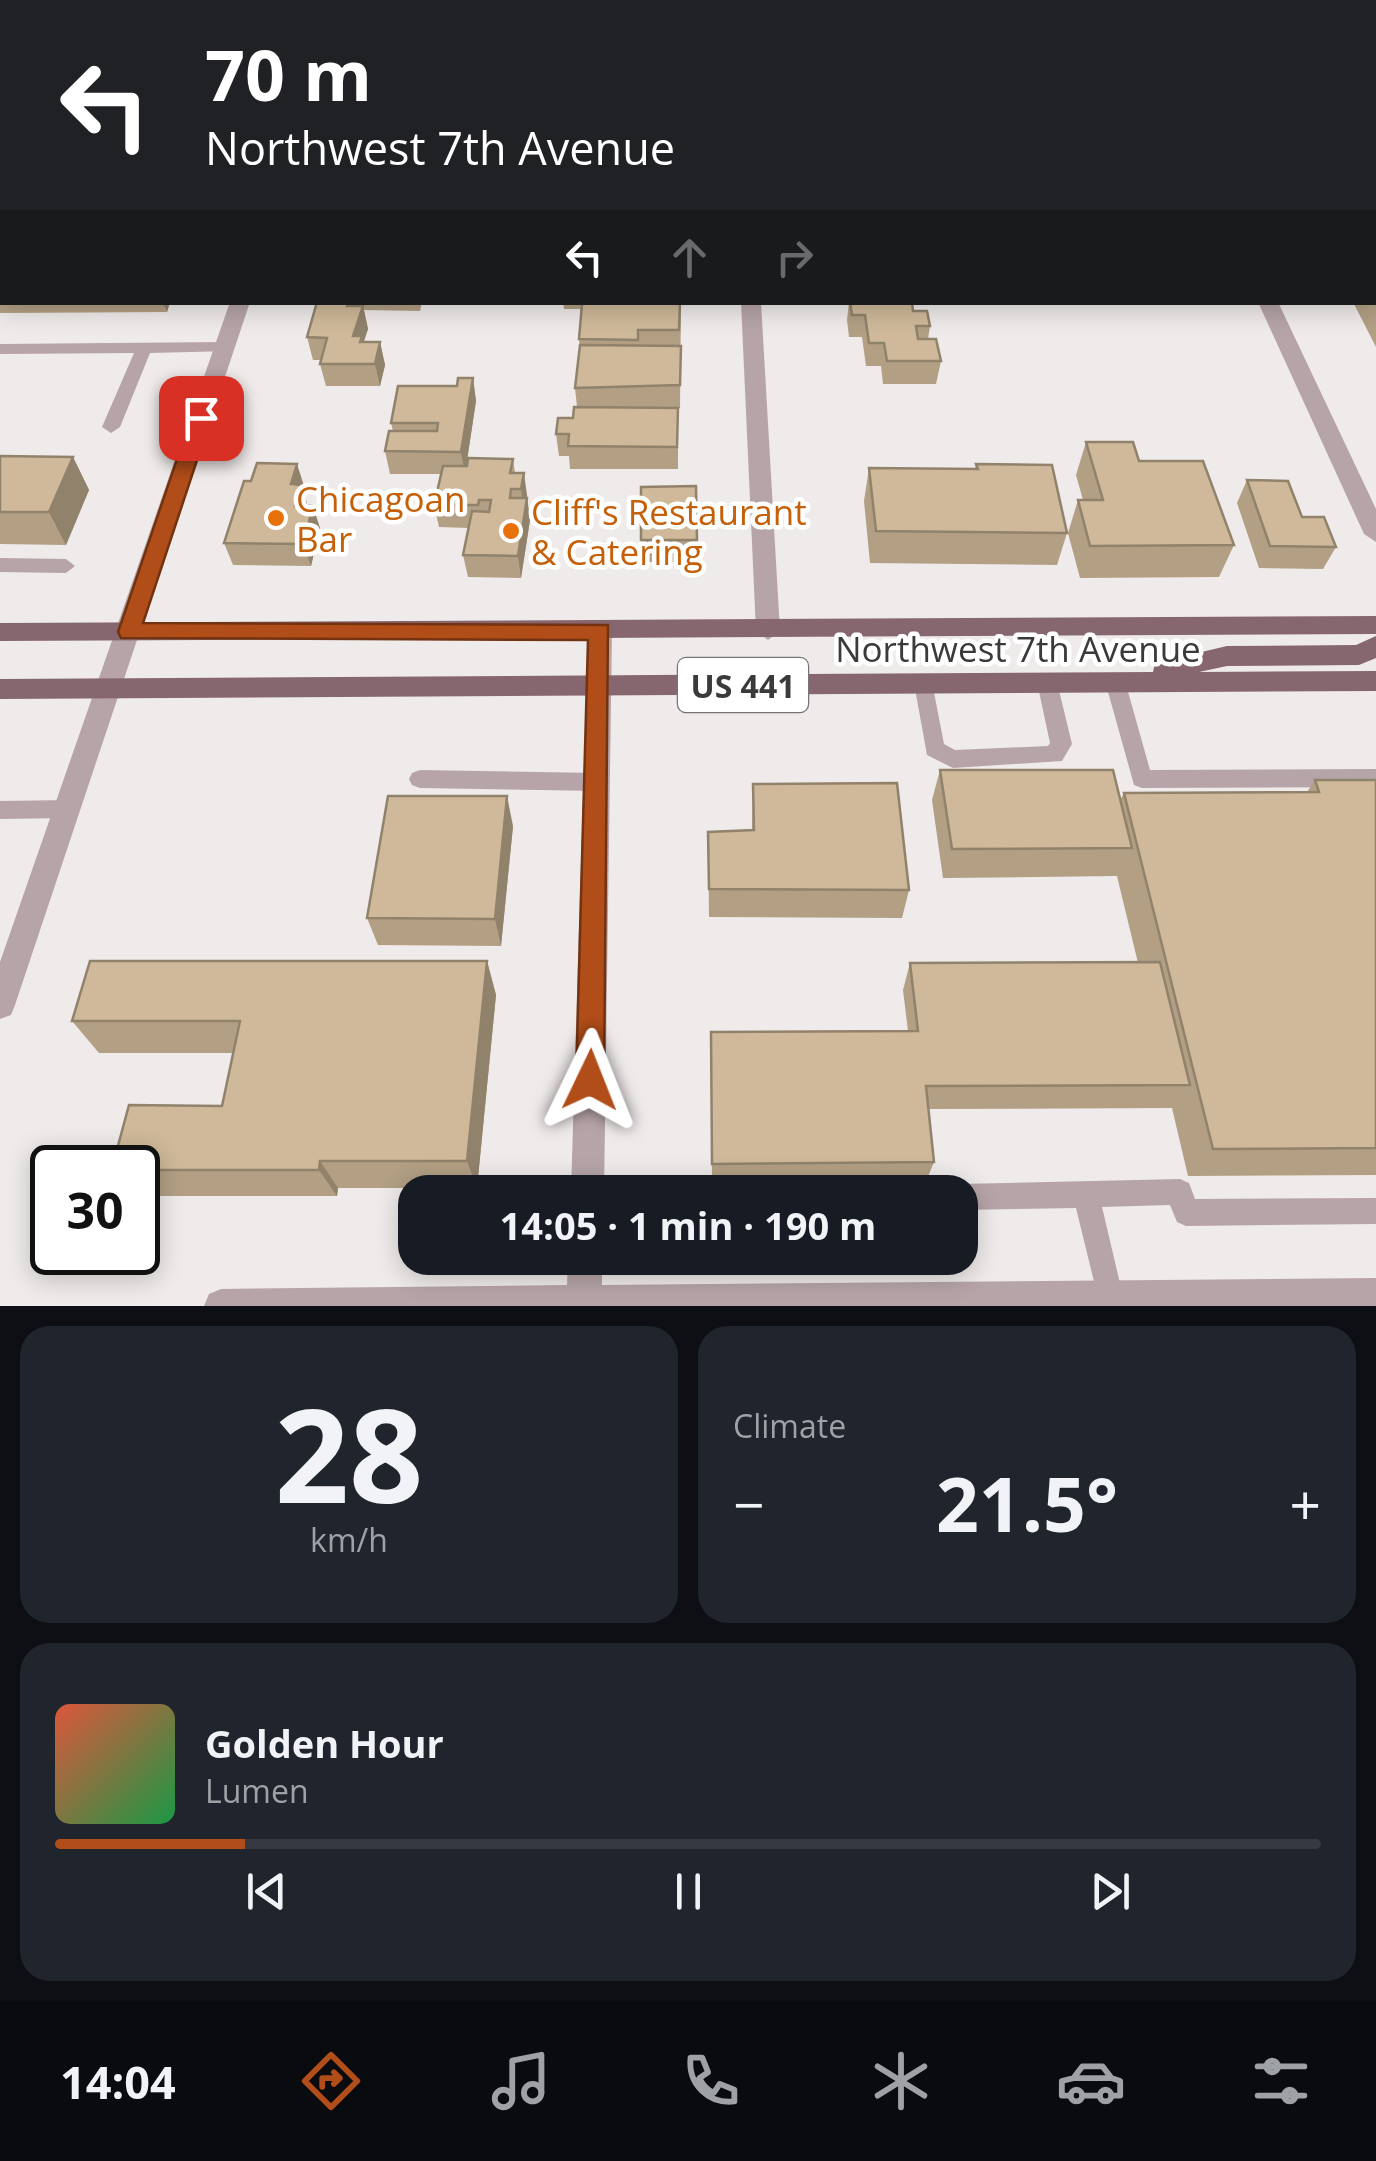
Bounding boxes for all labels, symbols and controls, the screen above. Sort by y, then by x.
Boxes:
text: 70 m [205,26,372,122]
icon: left [40,40,170,170]
text: Northwest 7th Avenue [205,117,675,178]
icon: left [557,230,612,285]
icon: ahead [662,230,717,285]
icon: right [767,230,822,285]
pin [159,376,244,461]
icon: arrive [174,391,229,446]
place label: Chicagoan Bar [296,475,466,562]
place label: Cliff's Restaurant & Catering [531,488,807,575]
marker: Chicagoan Bar [265,507,287,529]
marker: Cliff's Restaurant & Catering [500,520,522,542]
street label: Northwest 7th Avenue [835,625,1201,672]
road number: US 441 [678,658,808,712]
position arrow [538,1028,642,1132]
speed limit sign: 30 [30,1145,160,1275]
text: 14:05 · 1 min · 190 m [500,1199,876,1251]
text: 28 [275,1364,423,1541]
text: Climate [733,1404,846,1447]
text: 21.5° [936,1452,1118,1554]
text: − [733,1466,764,1541]
text: + [1290,1466,1321,1541]
text: km/h [310,1518,388,1561]
text: Golden Hour [205,1717,444,1769]
text: Lumen [205,1769,309,1812]
icon: previous [239,1864,294,1919]
icon: pause [661,1864,716,1919]
icon: next [1083,1864,1138,1919]
icon: directions [296,2046,366,2116]
icon: music [486,2046,556,2116]
icon: phone [676,2046,746,2116]
icon: climate [866,2046,936,2116]
icon: car [1056,2046,1126,2116]
icon: filters [1246,2046,1316,2116]
text: 14:04 [60,2051,176,2112]

